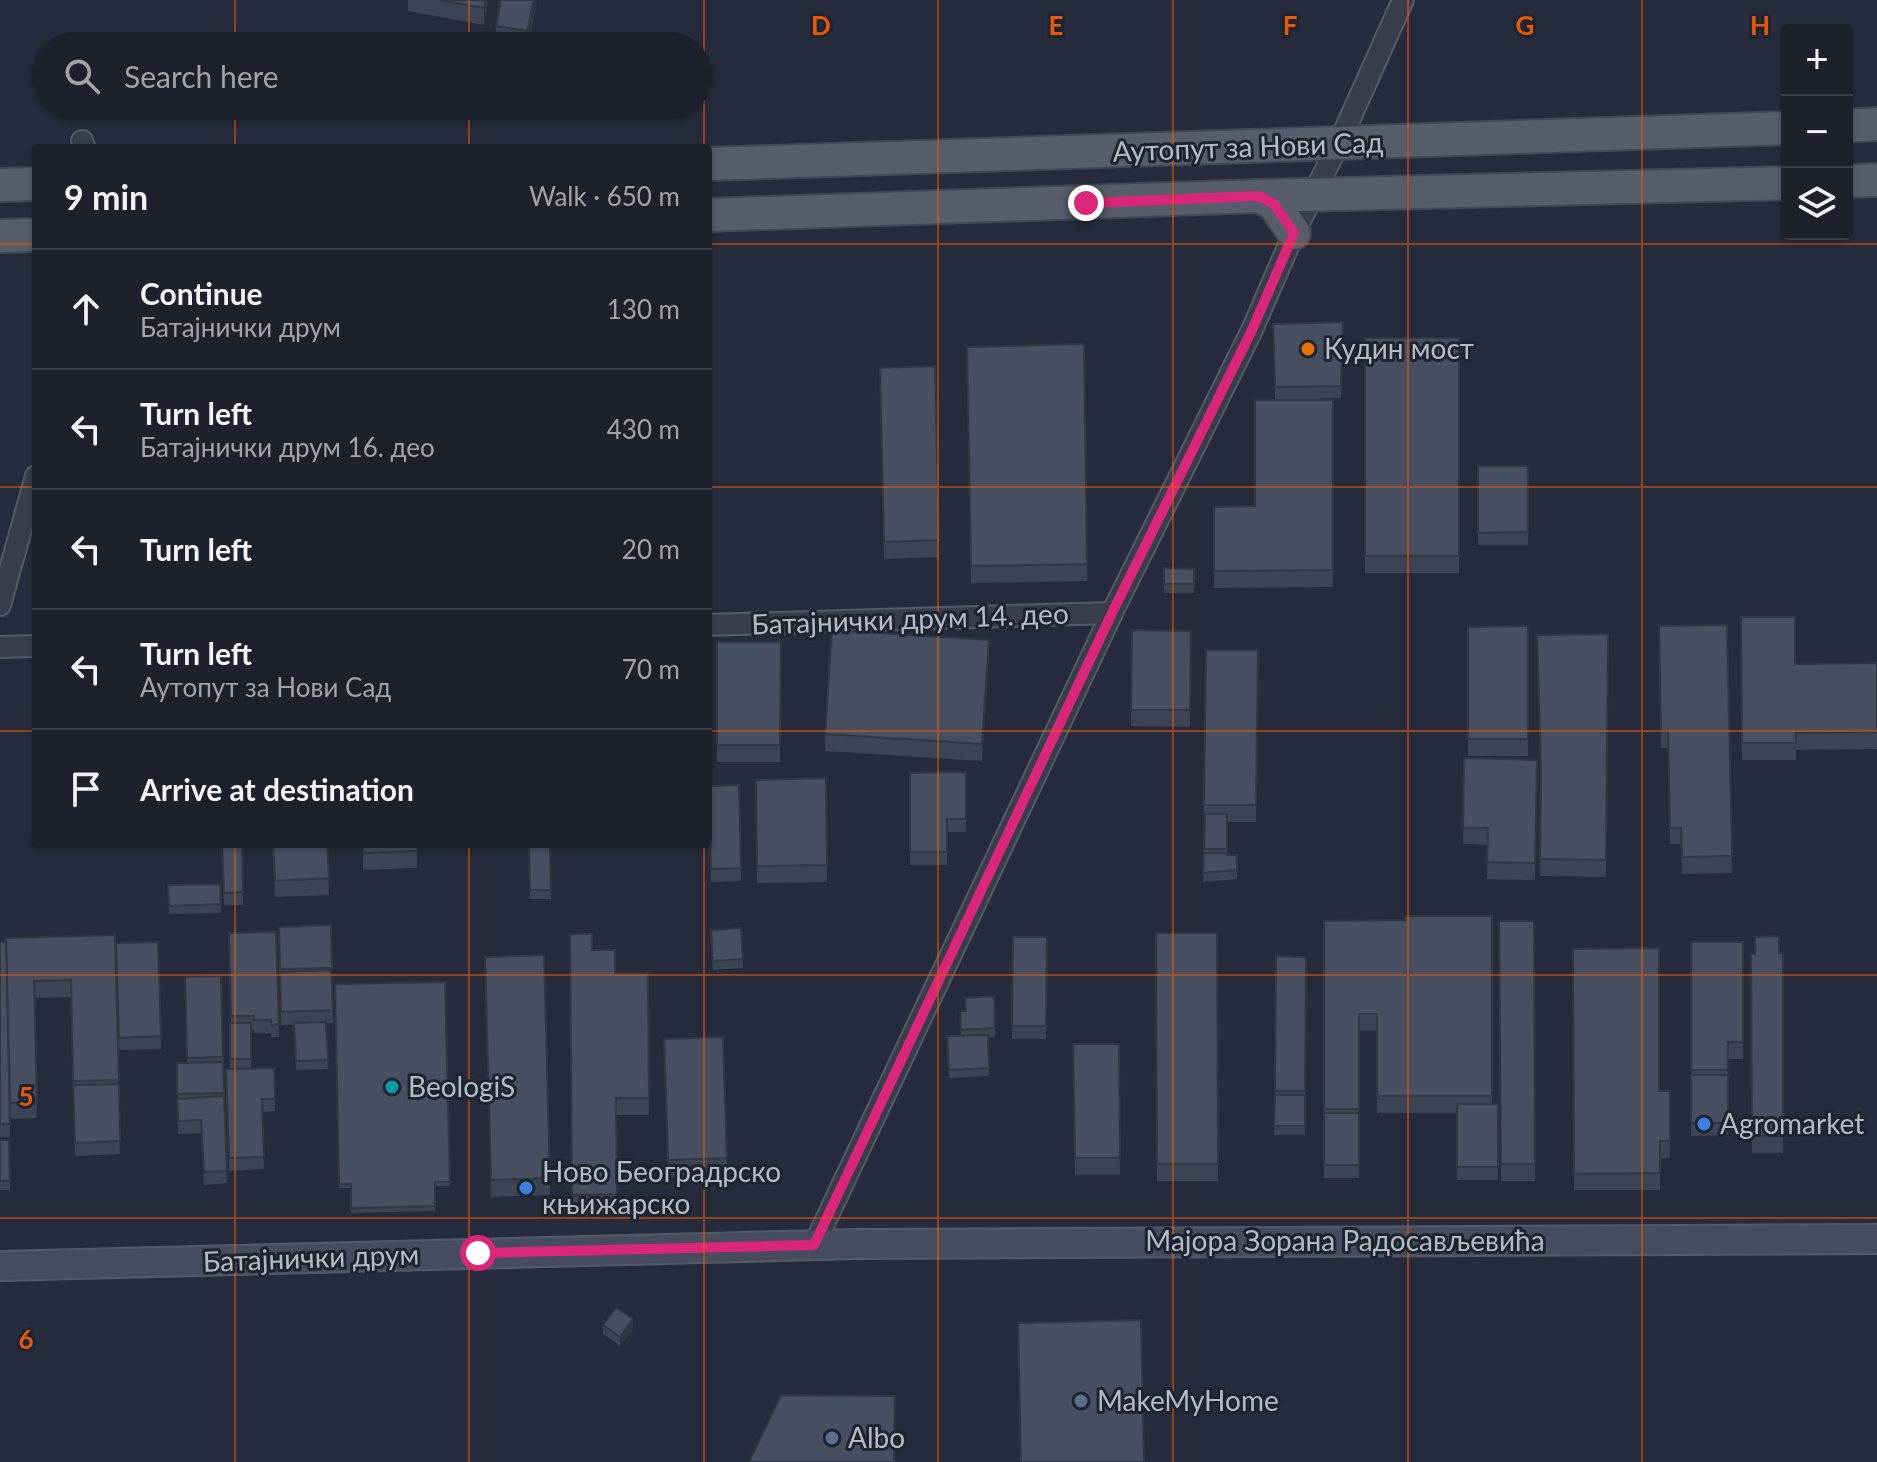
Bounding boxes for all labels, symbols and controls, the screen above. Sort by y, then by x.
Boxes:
text: D [811,9,831,41]
text: E [1049,9,1063,41]
text: F [1283,9,1297,41]
text: G [1516,9,1534,41]
text: H [1750,9,1770,41]
map controls [1781,24,1853,240]
button: + [1781,24,1853,96]
search box [32,32,712,120]
icon: search [60,54,104,98]
text: Search here [124,58,279,94]
button: − [1781,96,1853,168]
street label: Аутопут за Нови Сад [1112,124,1384,168]
button: layers [1781,168,1853,240]
text: 9 min [64,176,148,217]
text: Walk · 650 m [529,180,680,212]
route end [1068,185,1104,221]
text: Continue [140,275,263,311]
icon: ahead [64,287,108,331]
text: 130 m [607,293,680,325]
text: Батајнички друм [140,311,341,343]
place label: Кудин мост [1324,331,1474,365]
marker: Кудин мост [1299,340,1317,358]
text: Turn left [140,395,252,431]
icon: left [64,407,108,451]
text: 430 m [607,413,680,445]
text: Батајнички друм 16. део [140,431,435,463]
icon: left [64,527,108,571]
text: Turn left [140,531,252,567]
text: 20 m [622,533,680,565]
street label: Батајнички друм 14. део [751,595,1069,641]
text: Turn left [140,635,252,671]
icon: left [64,647,108,691]
text: 70 m [622,653,680,685]
text: Аутопут за Нови Сад [140,671,391,703]
icon: arrive [64,767,108,811]
text: Arrive at destination [140,771,414,807]
place label: BeologiS [408,1069,515,1103]
marker: BeologiS [383,1078,401,1096]
text: 5 [18,1080,34,1112]
place label: Agromarket [1720,1106,1864,1140]
marker: Agromarket [1695,1115,1713,1133]
place label: Ново Београдрско књижарско [542,1154,781,1220]
marker: Ново Београдрско књижарско [517,1179,535,1197]
street label: Мајора Зорана Радосављевића [1145,1223,1545,1257]
route start [460,1235,496,1271]
street label: Батајнички друм [202,1236,420,1278]
text: 6 [18,1323,34,1355]
place label: MakeMyHome [1097,1383,1279,1417]
marker: MakeMyHome [1072,1392,1090,1410]
place label: Albo [848,1420,905,1454]
marker: Albo [823,1429,841,1447]

